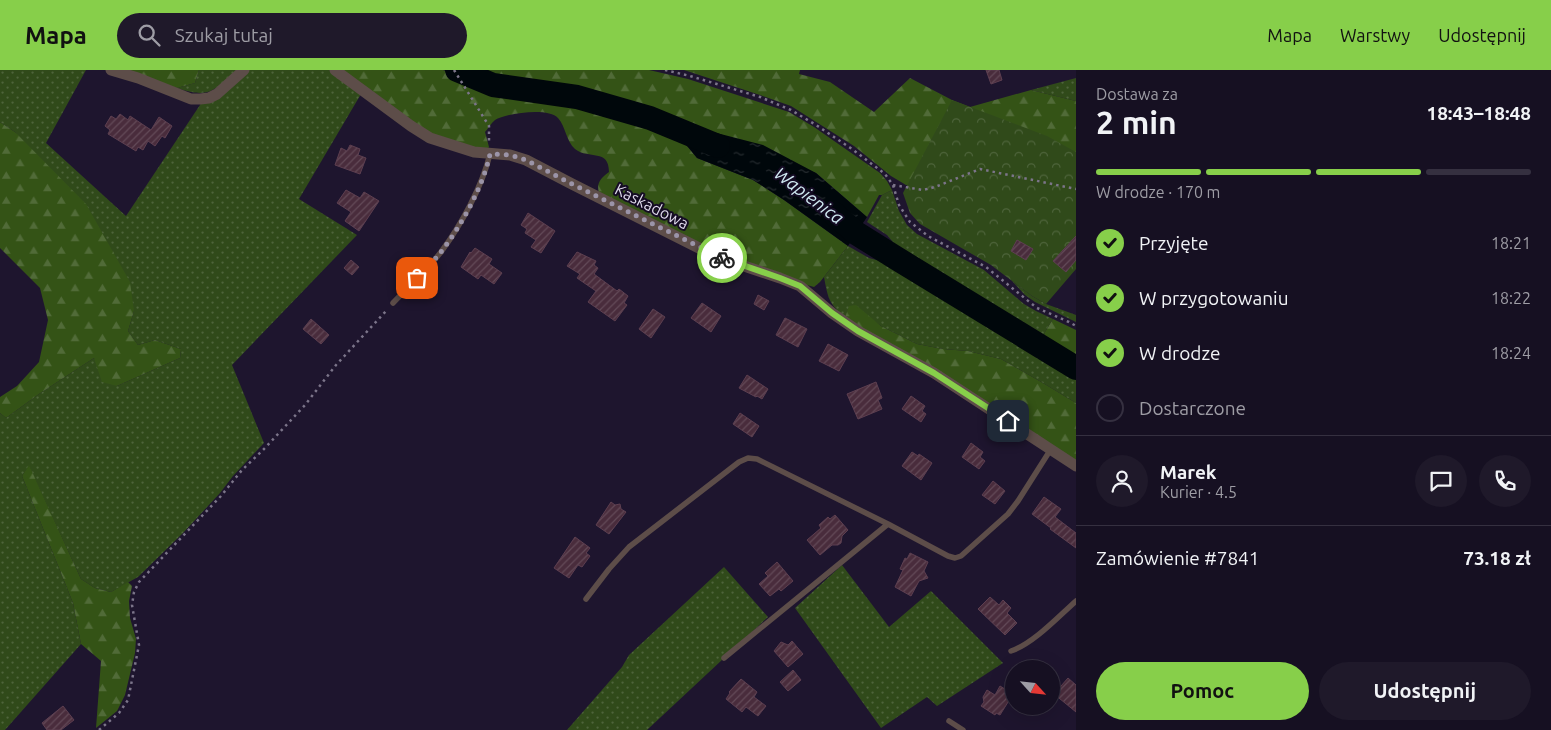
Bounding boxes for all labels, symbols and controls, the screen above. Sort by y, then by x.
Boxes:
search box [117,13,467,58]
icon: search [135,21,163,49]
text: Mapa [25,22,87,49]
text: Szukaj tutaj [175,24,273,46]
text: Mapa [1267,25,1312,45]
text: Warstwy [1340,25,1410,45]
text: Udostępnij [1438,25,1526,45]
text: Dostawa za [1096,85,1178,103]
text: 18:43–18:48 [1426,102,1531,124]
text: 2 min [1096,104,1177,140]
water label: Wapienica [771,163,848,228]
street label: Kaskadowa [612,180,692,232]
text: W drodze · 170 m [1096,183,1220,201]
icon: check [1096,229,1124,257]
text: Przyjęte [1139,232,1209,254]
courier [697,233,747,283]
text: 18:21 [1491,234,1531,252]
icon: bike [708,244,736,272]
pin [396,257,438,299]
icon: bag [403,264,431,292]
icon: check [1096,284,1124,312]
text: W przygotowaniu [1139,287,1289,309]
text: 18:22 [1491,289,1531,307]
icon: check [1096,339,1124,367]
text: W drodze [1139,342,1221,364]
text: 18:24 [1491,344,1531,362]
text: Dostarczone [1139,397,1246,419]
pin [987,400,1029,442]
icon: home [994,407,1022,435]
button: person [1096,455,1148,507]
button: chat [1415,455,1467,507]
button: phone [1479,455,1531,507]
text: Marek [1160,461,1217,483]
text: Kurier · 4.5 [1160,483,1237,501]
text: Zamówienie #7841 [1096,547,1260,569]
text: 73.18 zł [1463,547,1531,569]
north arrow [1005,660,1060,715]
map controls [1005,660,1060,715]
button: Pomoc [1096,662,1309,720]
button: Udostępnij [1319,662,1531,720]

